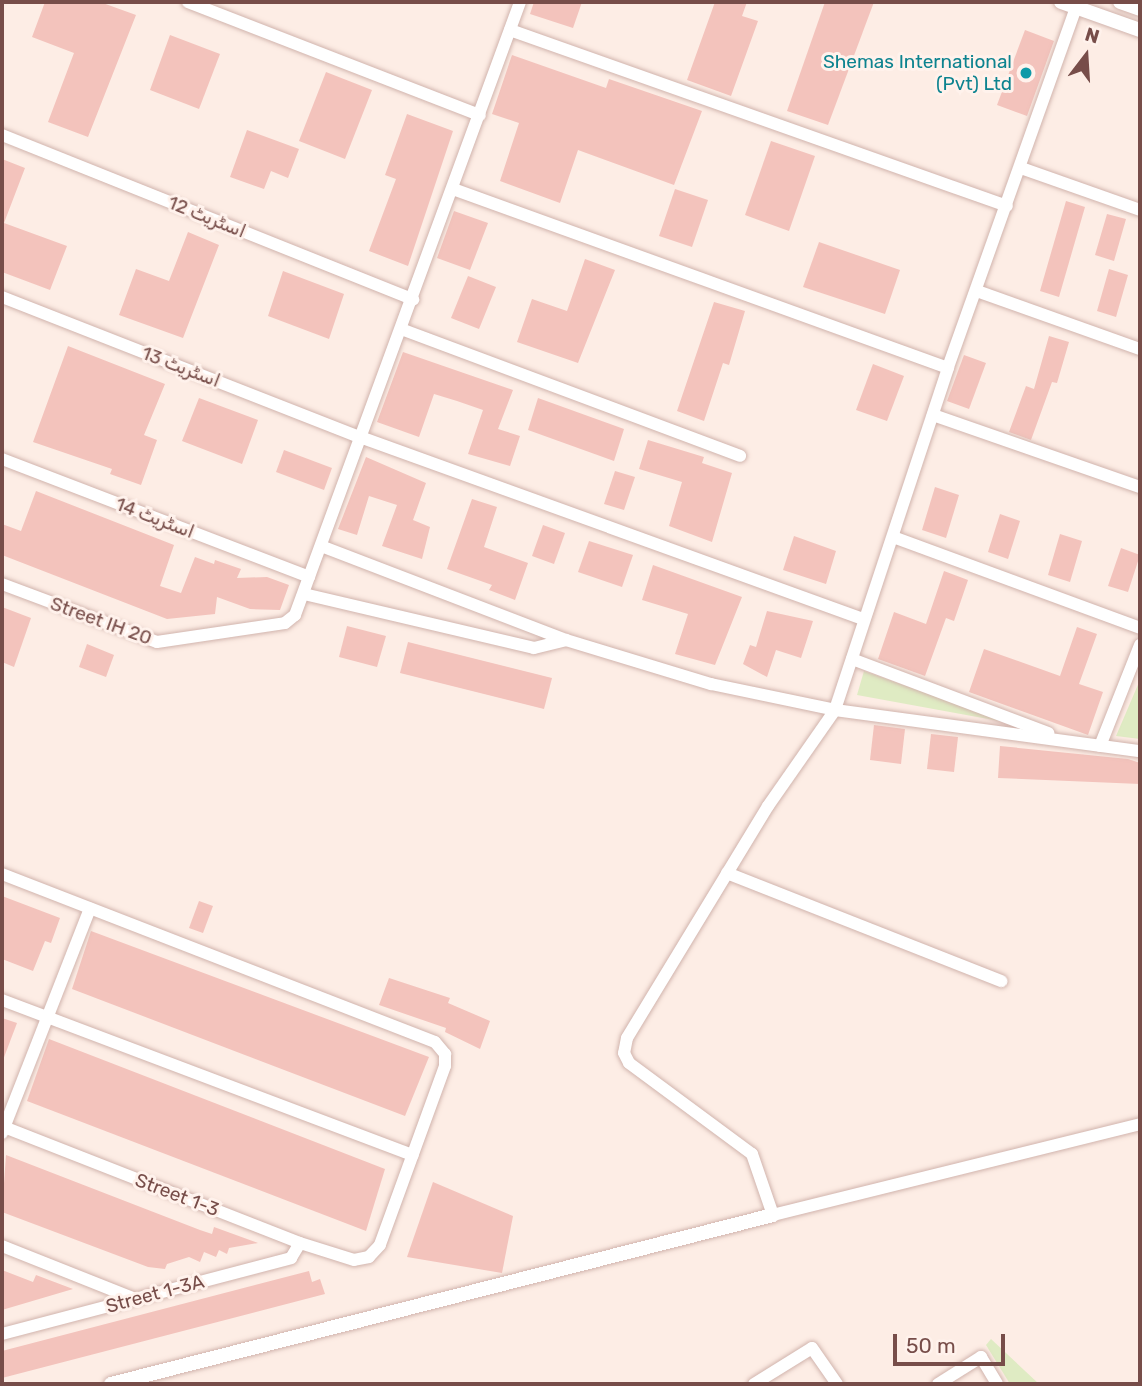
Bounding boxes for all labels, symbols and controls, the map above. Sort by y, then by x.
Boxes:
north arrow [1051,21,1121,91]
text: N [1082,22,1102,48]
place label: Shemas International (Pvt) Ltd [823,51,1012,95]
marker: Shemas International (Pvt) Ltd [1018,65,1034,81]
street label: اسٹریٹ 12 [165,191,249,243]
street label: اسٹریٹ 13 [139,342,223,392]
street label: اسٹریٹ 14 [112,493,198,543]
street label: Street IH 20 [47,592,155,650]
street label: Street 1-3 [132,1169,222,1221]
street label: Street 1-3A [103,1270,207,1318]
scale bar [897,1320,1009,1364]
text: 50 m [906,1333,956,1358]

